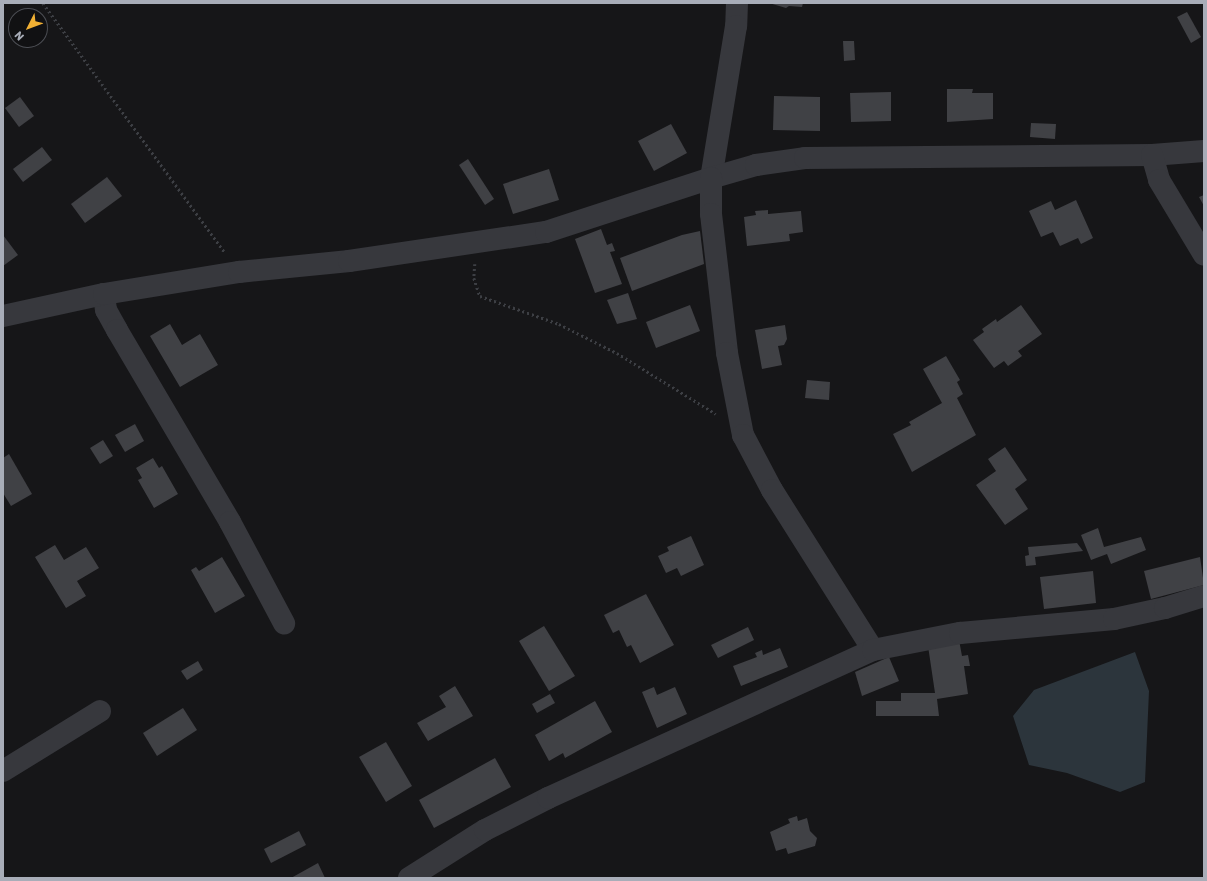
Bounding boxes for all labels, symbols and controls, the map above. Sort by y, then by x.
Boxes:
north arrow [8,8,48,48]
text: N [12,28,27,43]

